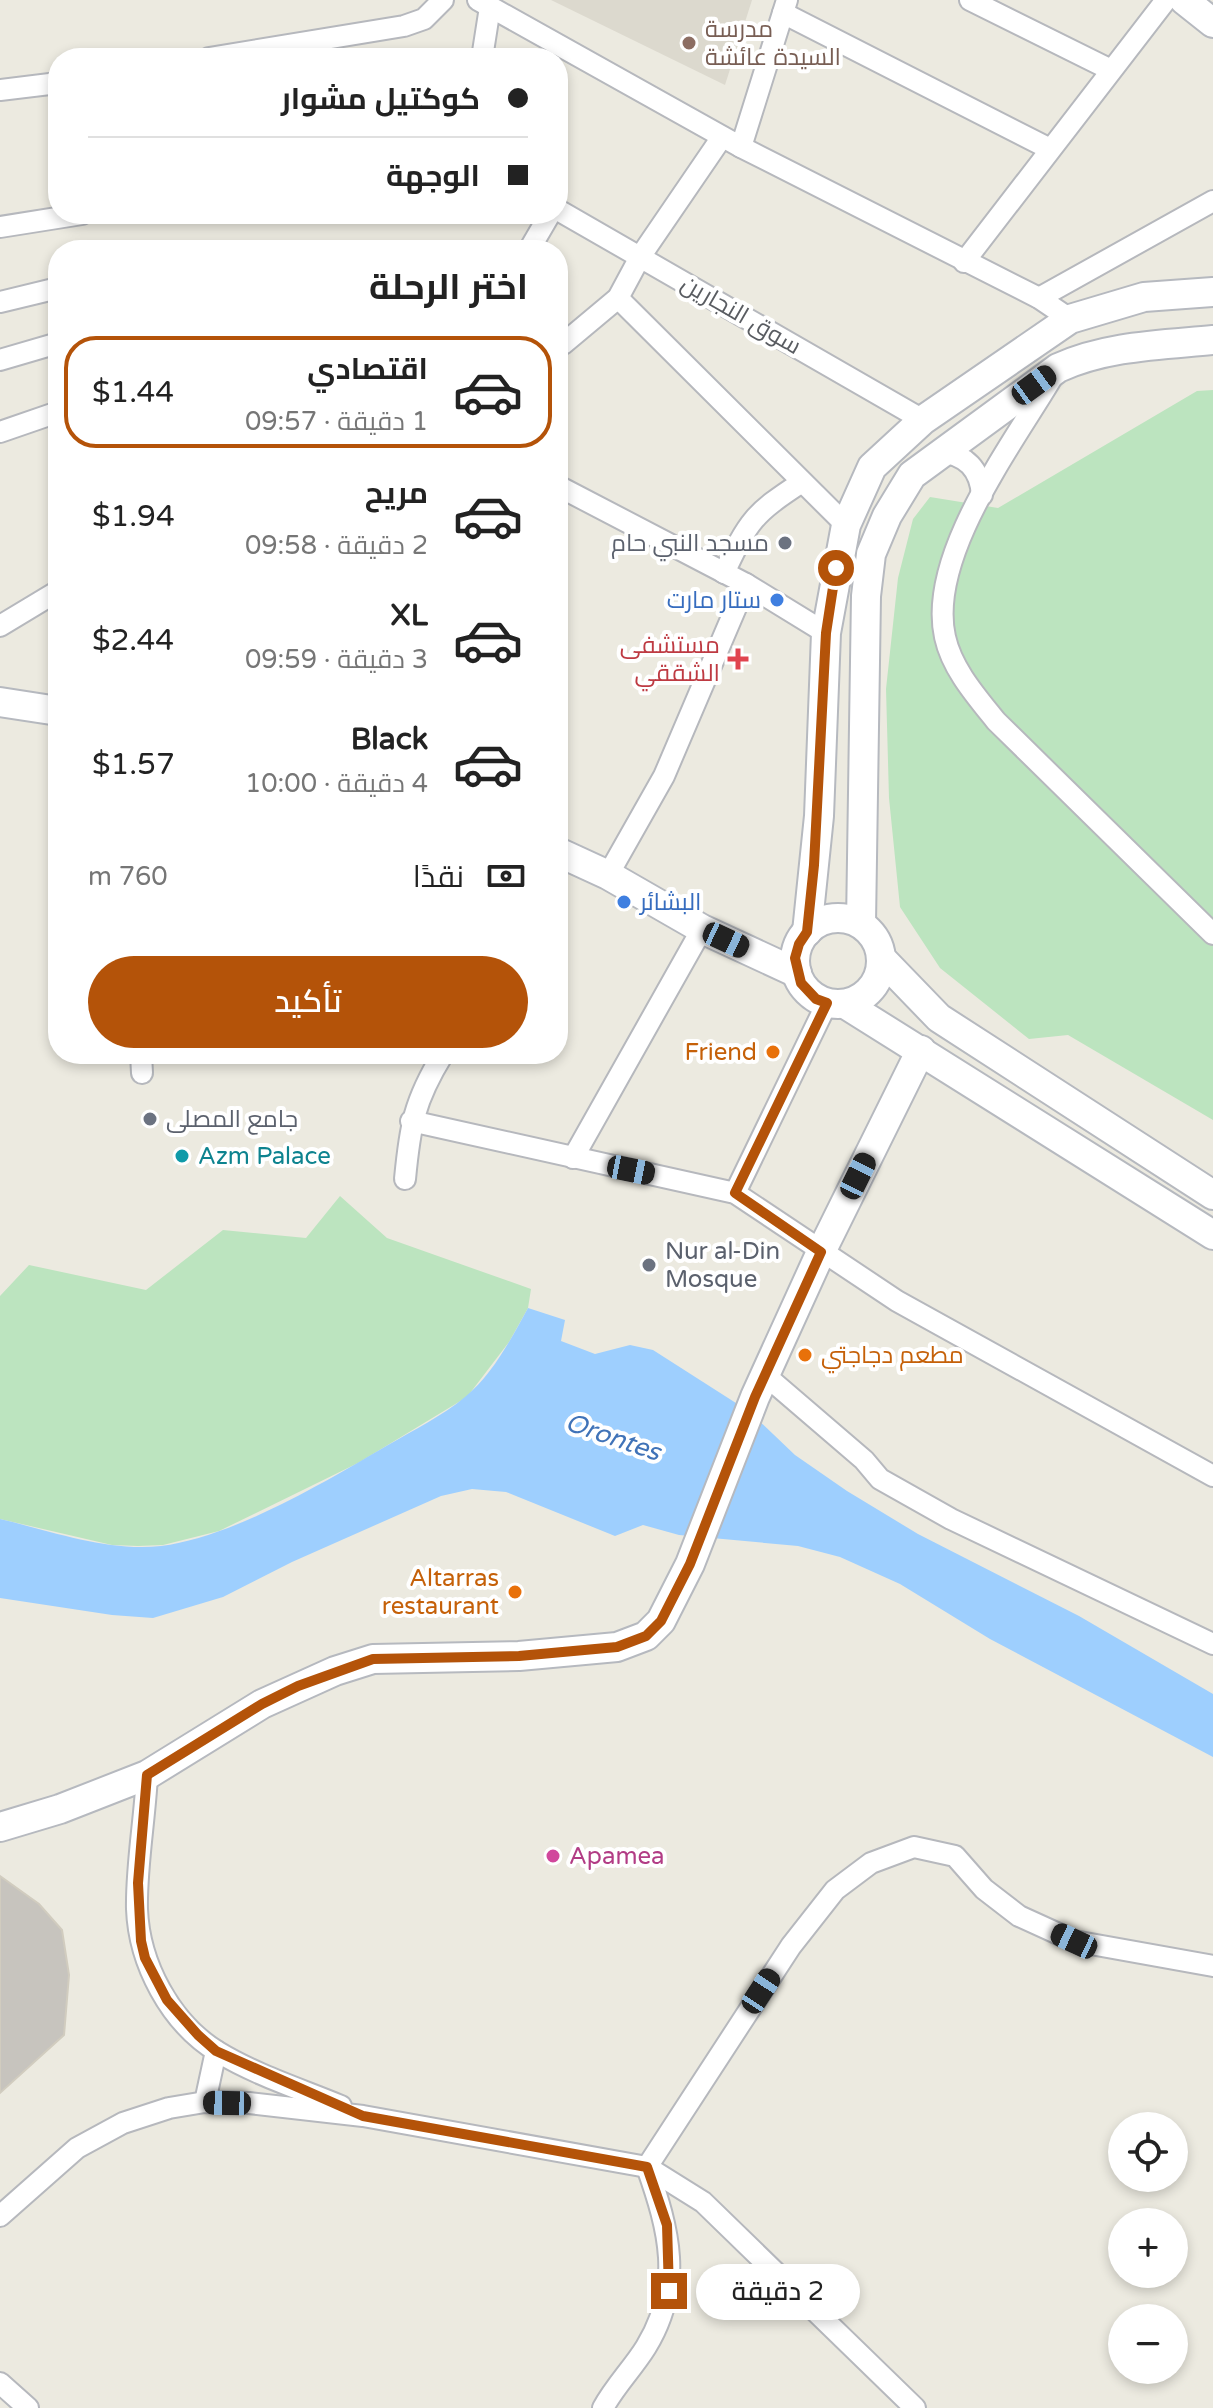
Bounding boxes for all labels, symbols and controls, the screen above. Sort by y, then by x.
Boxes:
place label: مدرسة السيدة عائشة [705,15,841,72]
marker: مدرسة السيدة عائشة [680,34,698,52]
text: كوكتيل مشوار [281,81,480,118]
text: الوجهة [386,158,480,195]
text: اختر الرحلة [369,266,528,309]
street label: سوق النجارين [676,269,806,361]
text: اقتصادي [307,351,428,388]
icon: car [452,356,524,428]
car [1008,361,1060,409]
text: $1.44 [92,374,174,411]
text: 1 دقيقة · 09:57 [245,406,428,437]
text: مريح [365,475,428,512]
icon: car [452,480,524,552]
text: $1.94 [92,498,175,535]
place label: مسجد النبي حام [611,529,769,562]
text: 2 دقيقة · 09:58 [245,530,428,561]
marker: مسجد النبي حام [776,534,794,552]
route start [818,550,854,586]
place label: ستار مارت [667,586,761,615]
marker: ستار مارت [768,591,786,609]
text: XL [391,597,428,634]
icon: car [452,604,524,676]
text: $2.44 [92,622,174,659]
place label: مستشفى الشققي [620,631,720,692]
text: 3 دقيقة · 09:59 [245,644,428,675]
marker: مستشفى الشققي [727,648,749,670]
text: Black [351,721,428,758]
icon: car [452,728,524,800]
text: $1.57 [92,746,175,783]
text: 4 دقيقة · 10:00 [245,768,428,799]
icon: cash [484,854,528,898]
text: نقدًا [413,859,464,896]
text: 760 m [88,861,168,892]
place label: البشائر [638,888,701,917]
marker: البشائر [615,893,633,911]
car [699,919,753,961]
button: تأكيد [88,956,528,1048]
place label: Friend [685,1038,757,1067]
marker: Friend [764,1043,782,1061]
place label: جامع المصلى [166,1105,298,1135]
marker: جامع المصلى [141,1110,159,1128]
place label: Azm Palace [198,1142,331,1171]
marker: Azm Palace [173,1147,191,1165]
car [837,1149,879,1203]
car [605,1154,657,1186]
place label: Nur al-Din Mosque [665,1237,780,1294]
marker: Nur al-Din Mosque [640,1256,658,1274]
place label: مطعم دجاجتي [821,1341,964,1374]
marker: مطعم دجاجتي [796,1346,814,1364]
water label: Orontes [561,1406,666,1468]
place label: Altarras restaurant [382,1564,499,1621]
marker: Altarras restaurant [506,1583,524,1601]
place label: Apamea [569,1842,665,1871]
marker: Apamea [544,1847,562,1865]
car [1047,1920,1101,1962]
car [738,1964,784,2018]
car [203,2091,251,2115]
map controls [1108,2112,1188,2384]
button: locate [1108,2112,1188,2192]
button: + [1108,2208,1188,2288]
callout: 2 دقيقة [697,2263,861,2319]
route end [651,2273,687,2309]
text: 2 دقيقة [732,2276,824,2307]
button: − [1108,2304,1188,2384]

